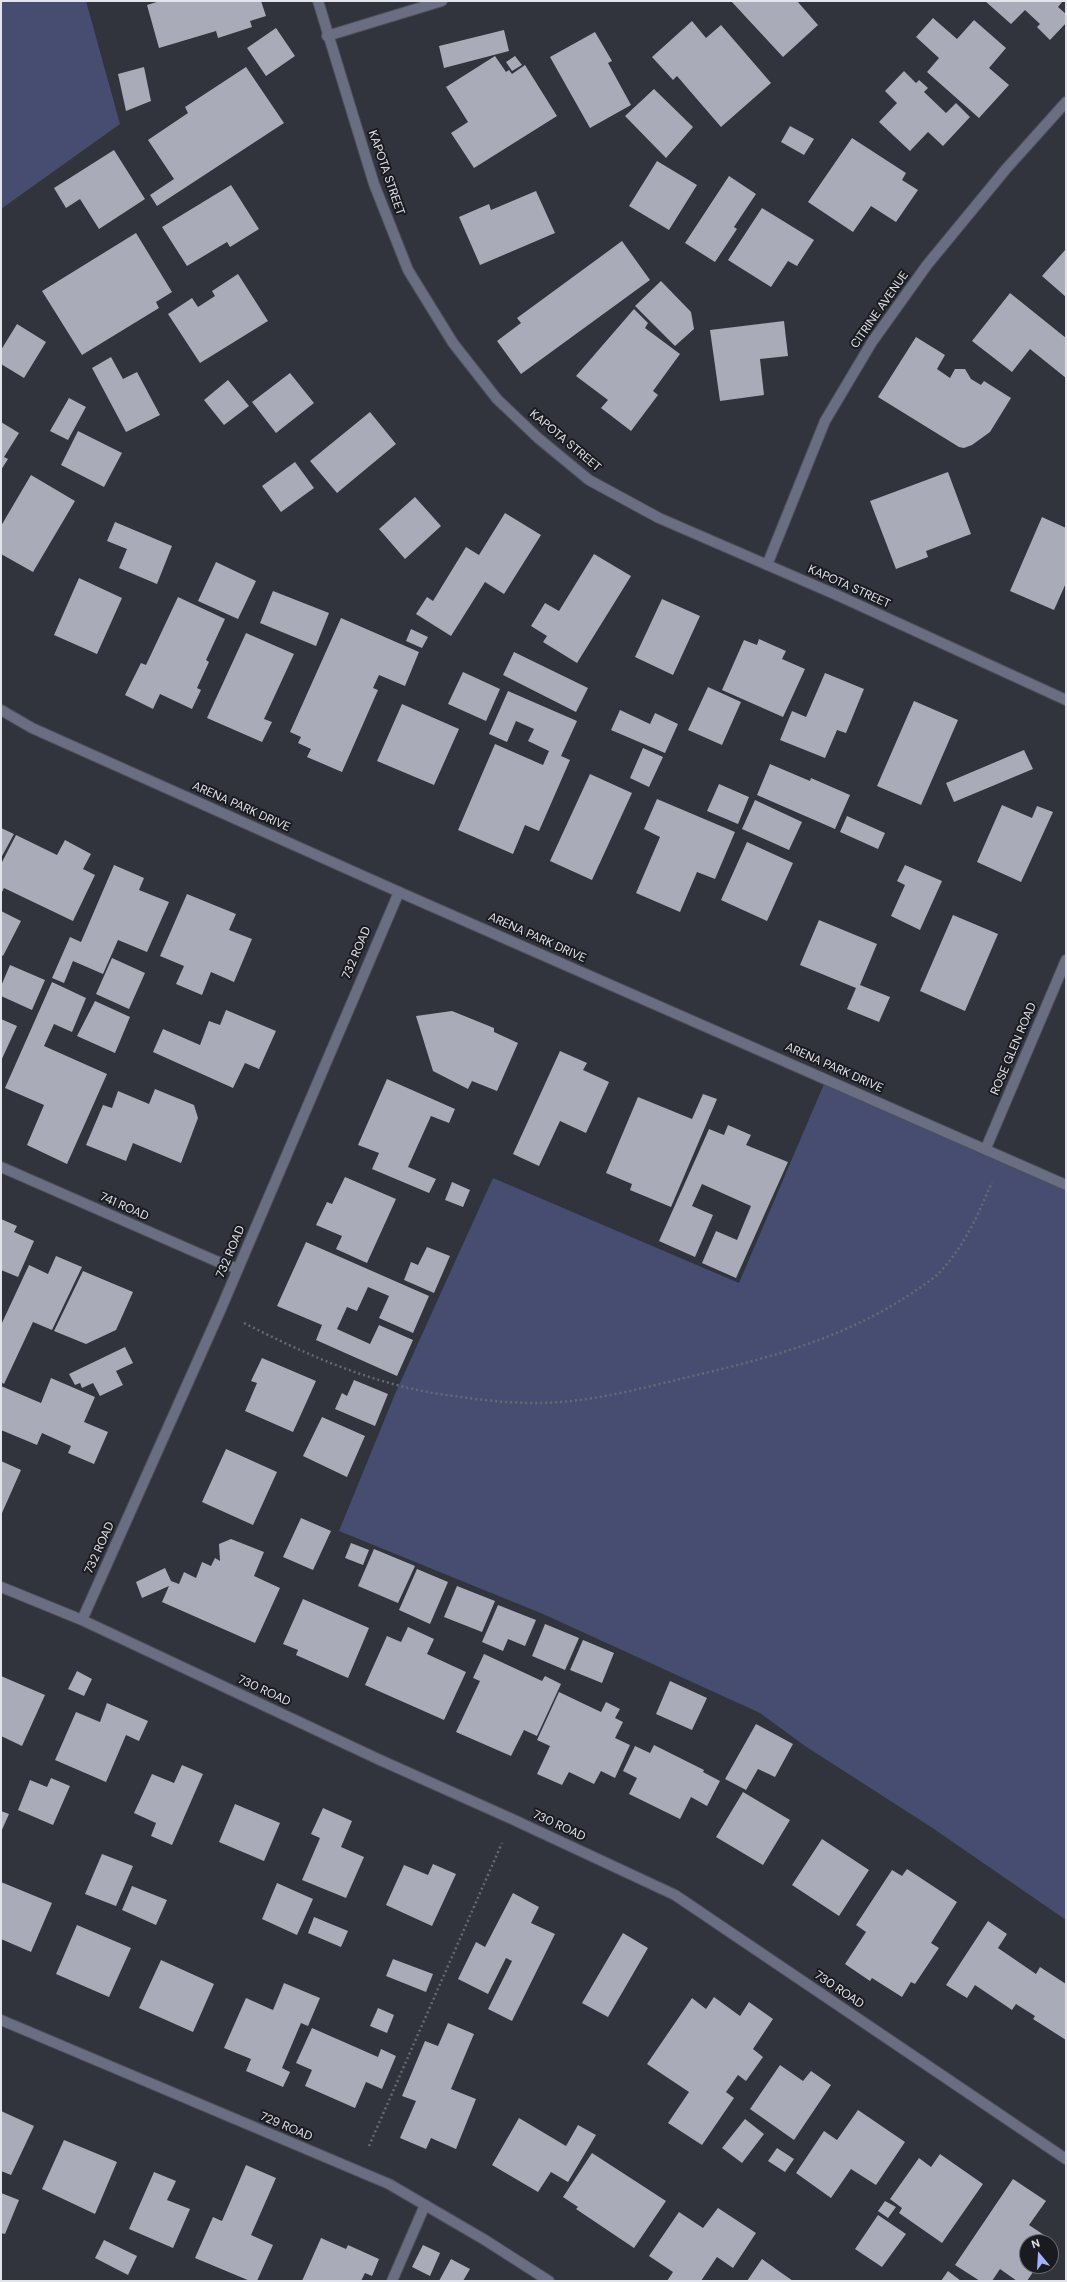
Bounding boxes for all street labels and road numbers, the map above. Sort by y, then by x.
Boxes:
street label: KAPOTA STREET [365,129,407,217]
street label: CITRINE AVENUE [848,269,912,351]
street label: KAPOTA STREET [526,407,604,475]
street label: KAPOTA STREET [806,562,892,612]
street label: ARENA PARK DRIVE [190,779,292,835]
street label: ARENA PARK DRIVE [486,910,588,966]
street label: 732 ROAD [340,925,374,981]
street label: ROSE GLEN ROAD [988,1001,1040,1097]
street label: ARENA PARK DRIVE [783,1040,885,1096]
street label: 741 ROAD [97,1190,151,1224]
street label: 732 ROAD [214,1224,248,1280]
street label: 732 ROAD [82,1520,118,1576]
street label: 730 ROAD [235,1673,293,1709]
street label: 730 ROAD [530,1808,588,1844]
street label: 730 ROAD [812,1968,866,2012]
street label: 729 ROAD [258,2109,314,2145]

